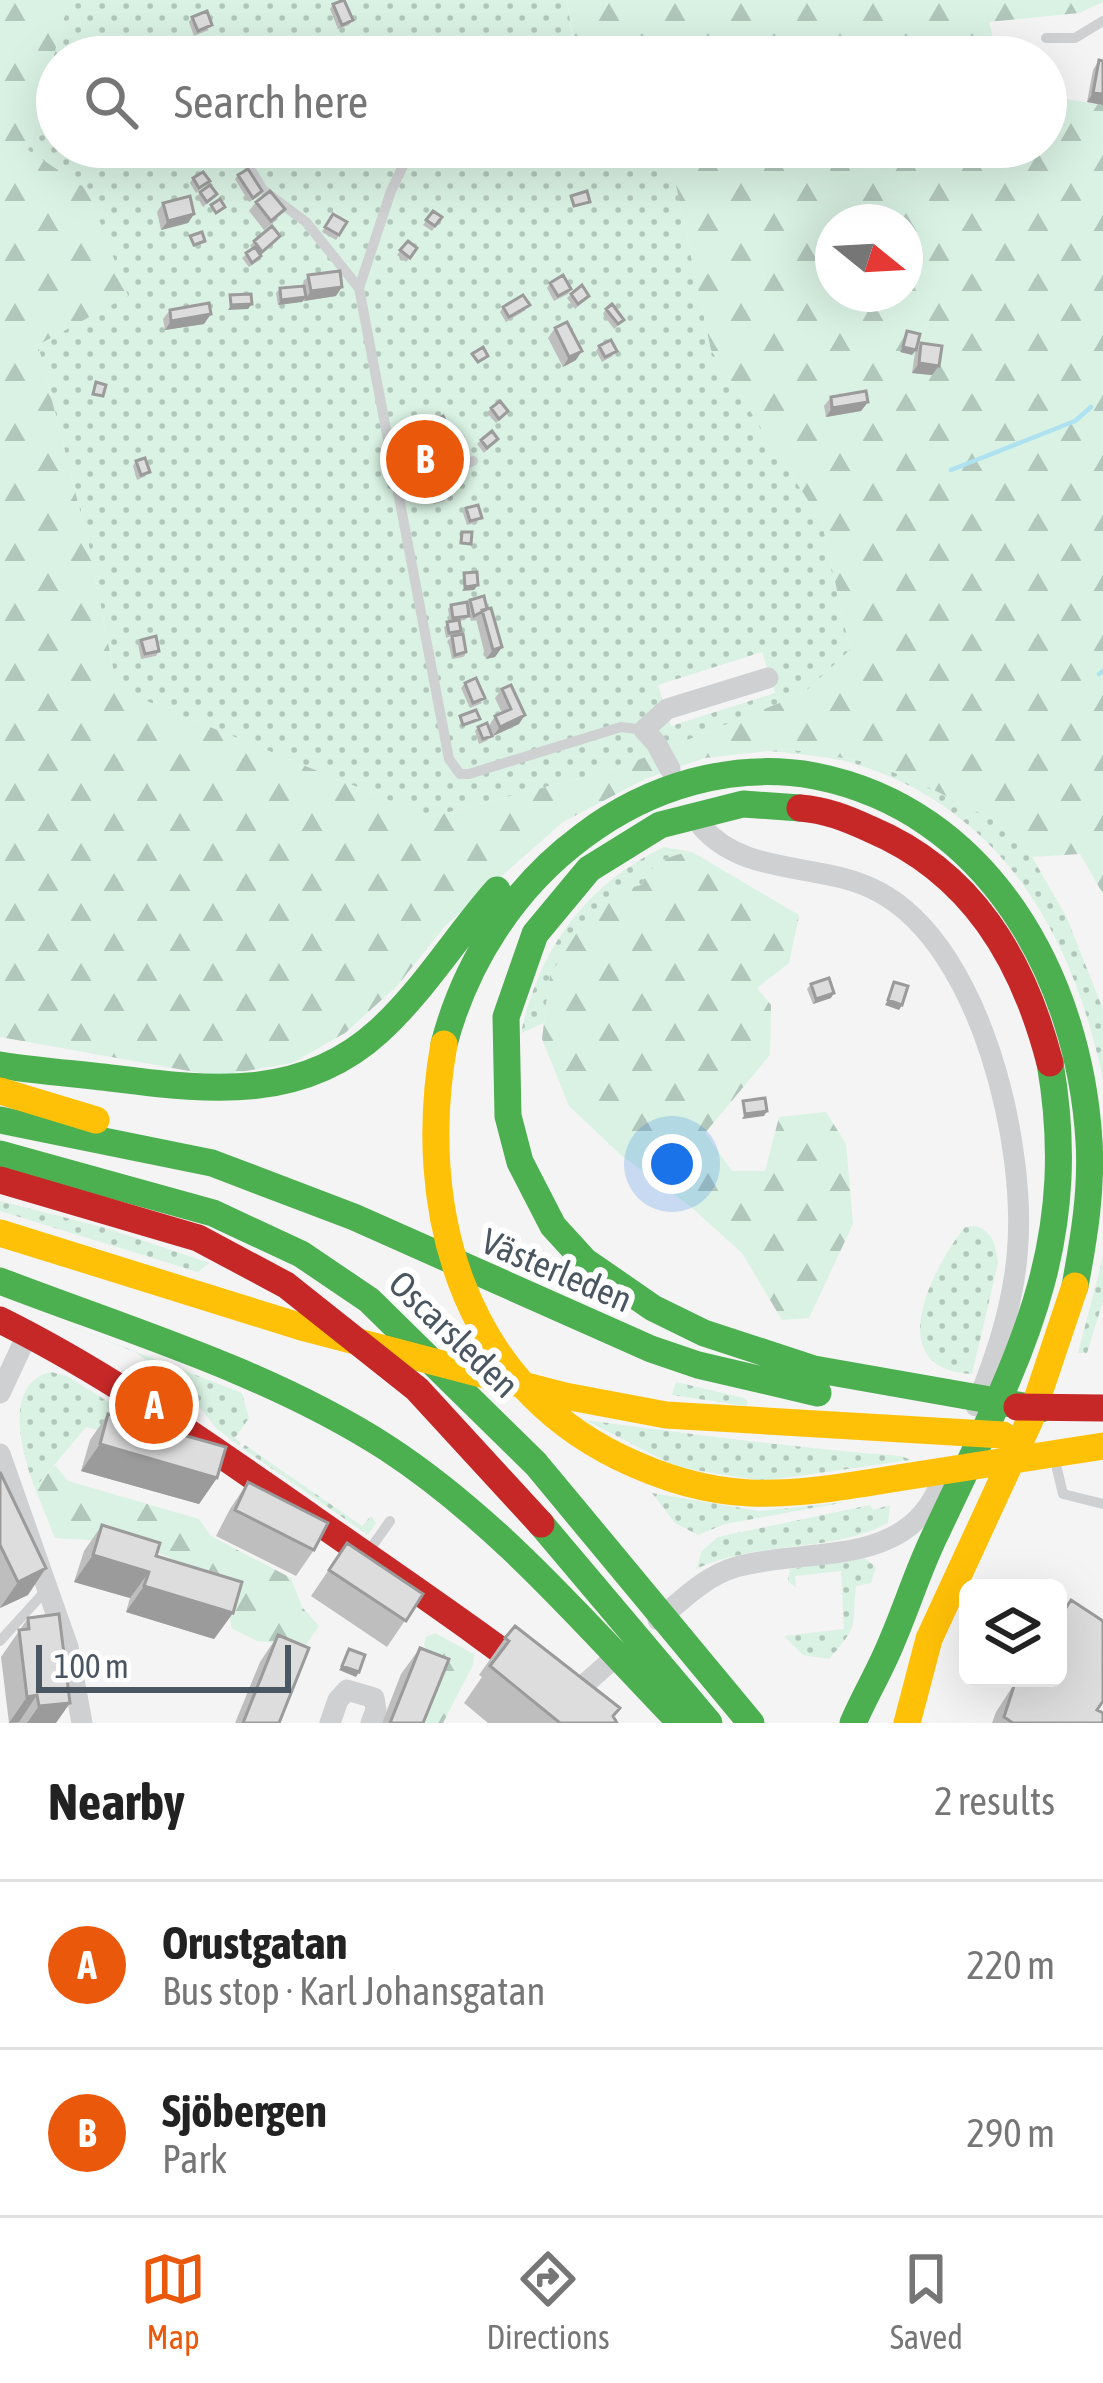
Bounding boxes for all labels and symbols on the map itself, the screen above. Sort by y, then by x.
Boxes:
north arrow [815,204,923,312]
pin: B [386,414,464,504]
your location [642,1134,702,1194]
street label: Västerleden [476,1220,638,1320]
street label: Oscarsleden [381,1262,527,1406]
pin: A [115,1360,193,1450]
scale bar [36,1639,291,1692]

